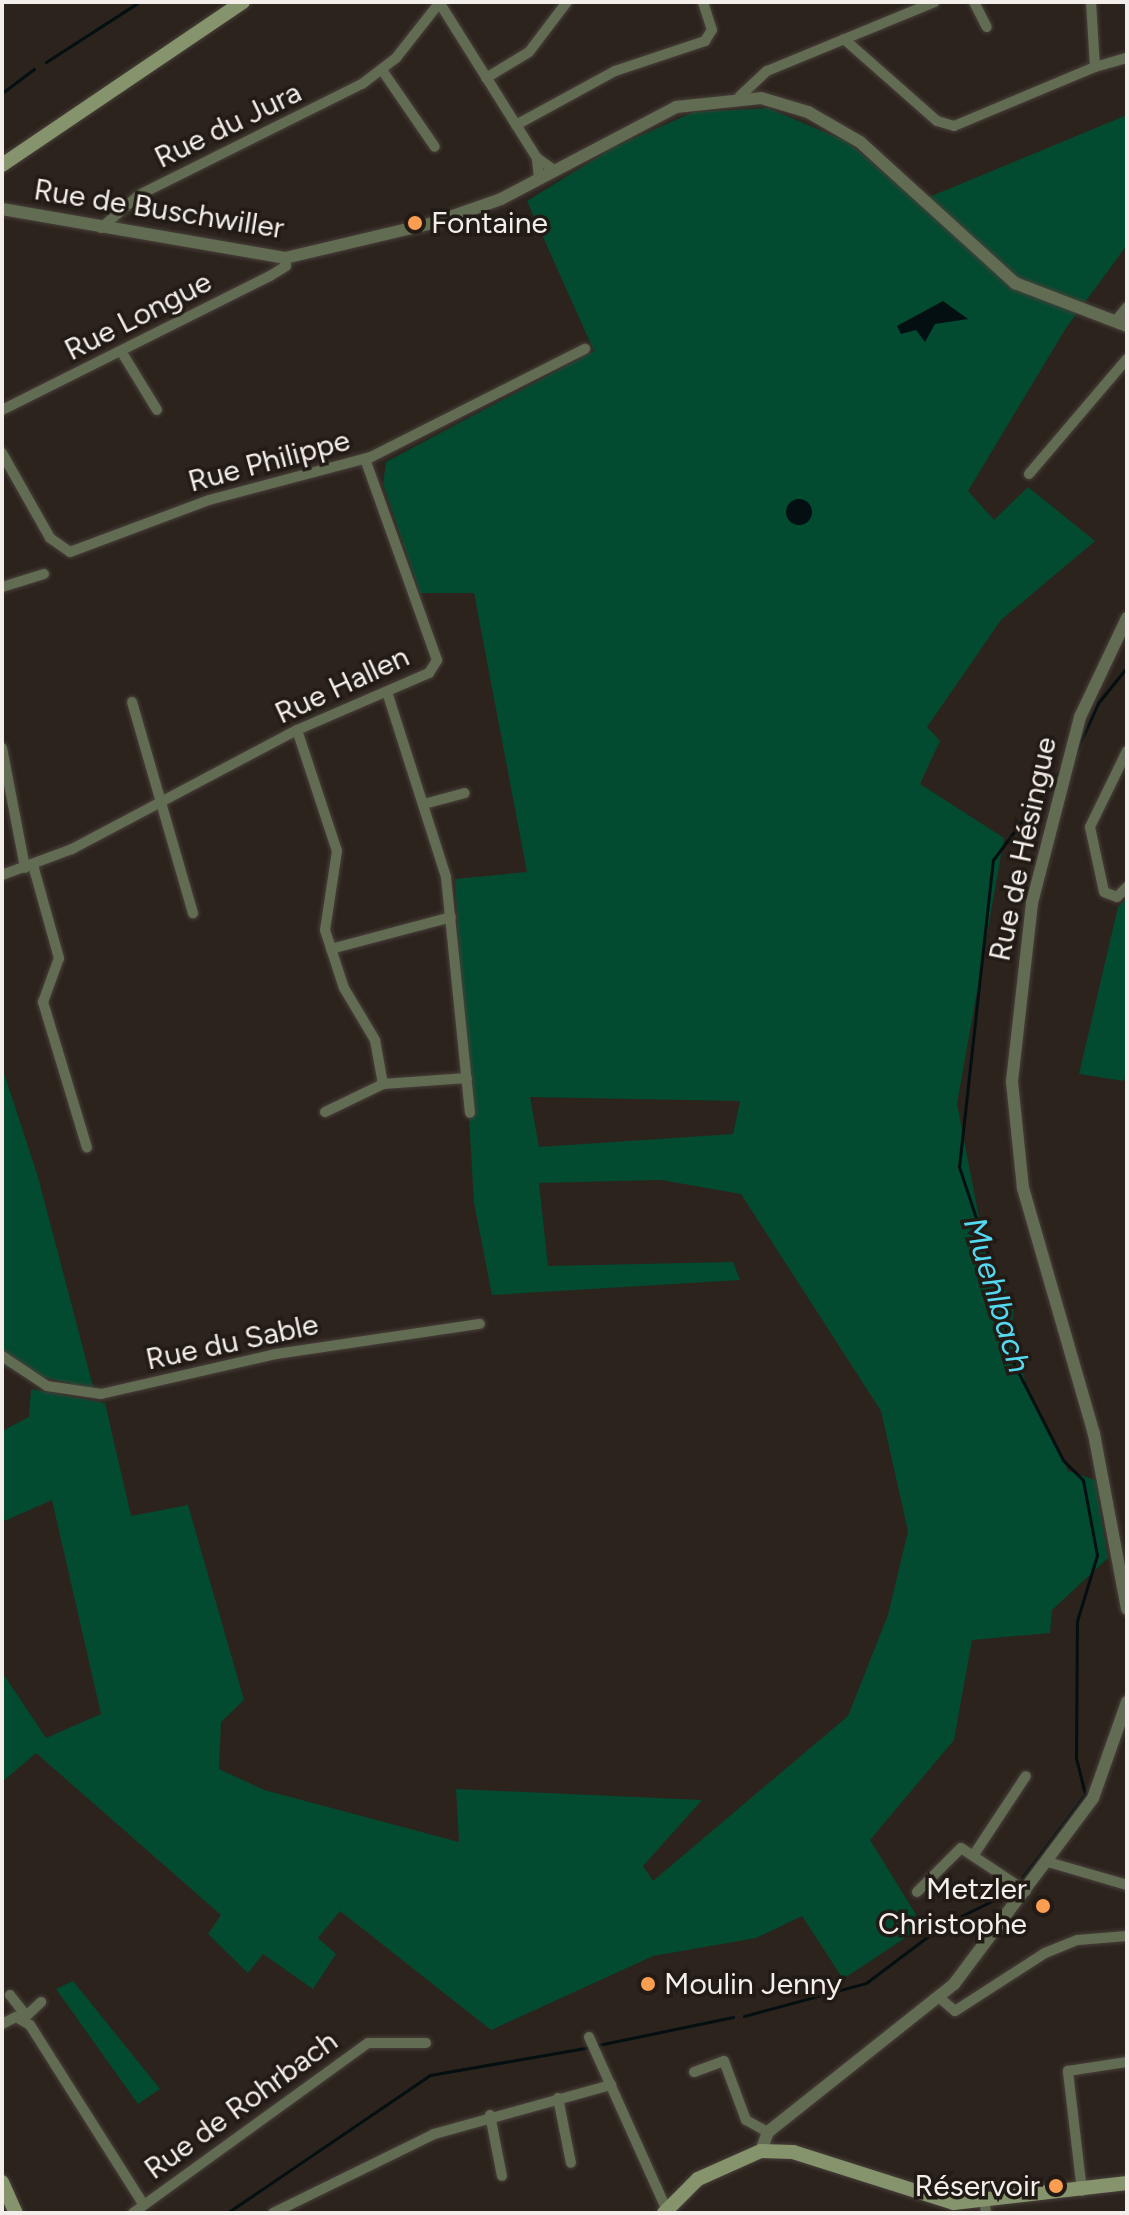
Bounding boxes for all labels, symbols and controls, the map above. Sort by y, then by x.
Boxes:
street label: Rue du Jura [149,74,307,176]
street label: Rue de Buschwiller [31,171,287,247]
place label: Fontaine [431,205,548,241]
marker: Fontaine [406,214,424,232]
street label: Rue Longue [59,264,217,368]
street label: Rue Philippe [184,422,354,500]
street label: Rue Hallen [269,638,415,732]
street label: Rue de Hésingue [982,734,1064,964]
water label: Muehlbach [955,1213,1039,1377]
street label: Rue du Sable [143,1306,321,1378]
place label: Metzler Christophe [878,1871,1027,1942]
marker: Metzler Christophe [1034,1897,1052,1915]
place label: Moulin Jenny [664,1966,842,2002]
marker: Moulin Jenny [639,1975,657,1993]
street label: Rue de Rohrbach [138,2023,344,2187]
place label: Réservoir [915,2168,1040,2204]
marker: Réservoir [1047,2177,1065,2195]

